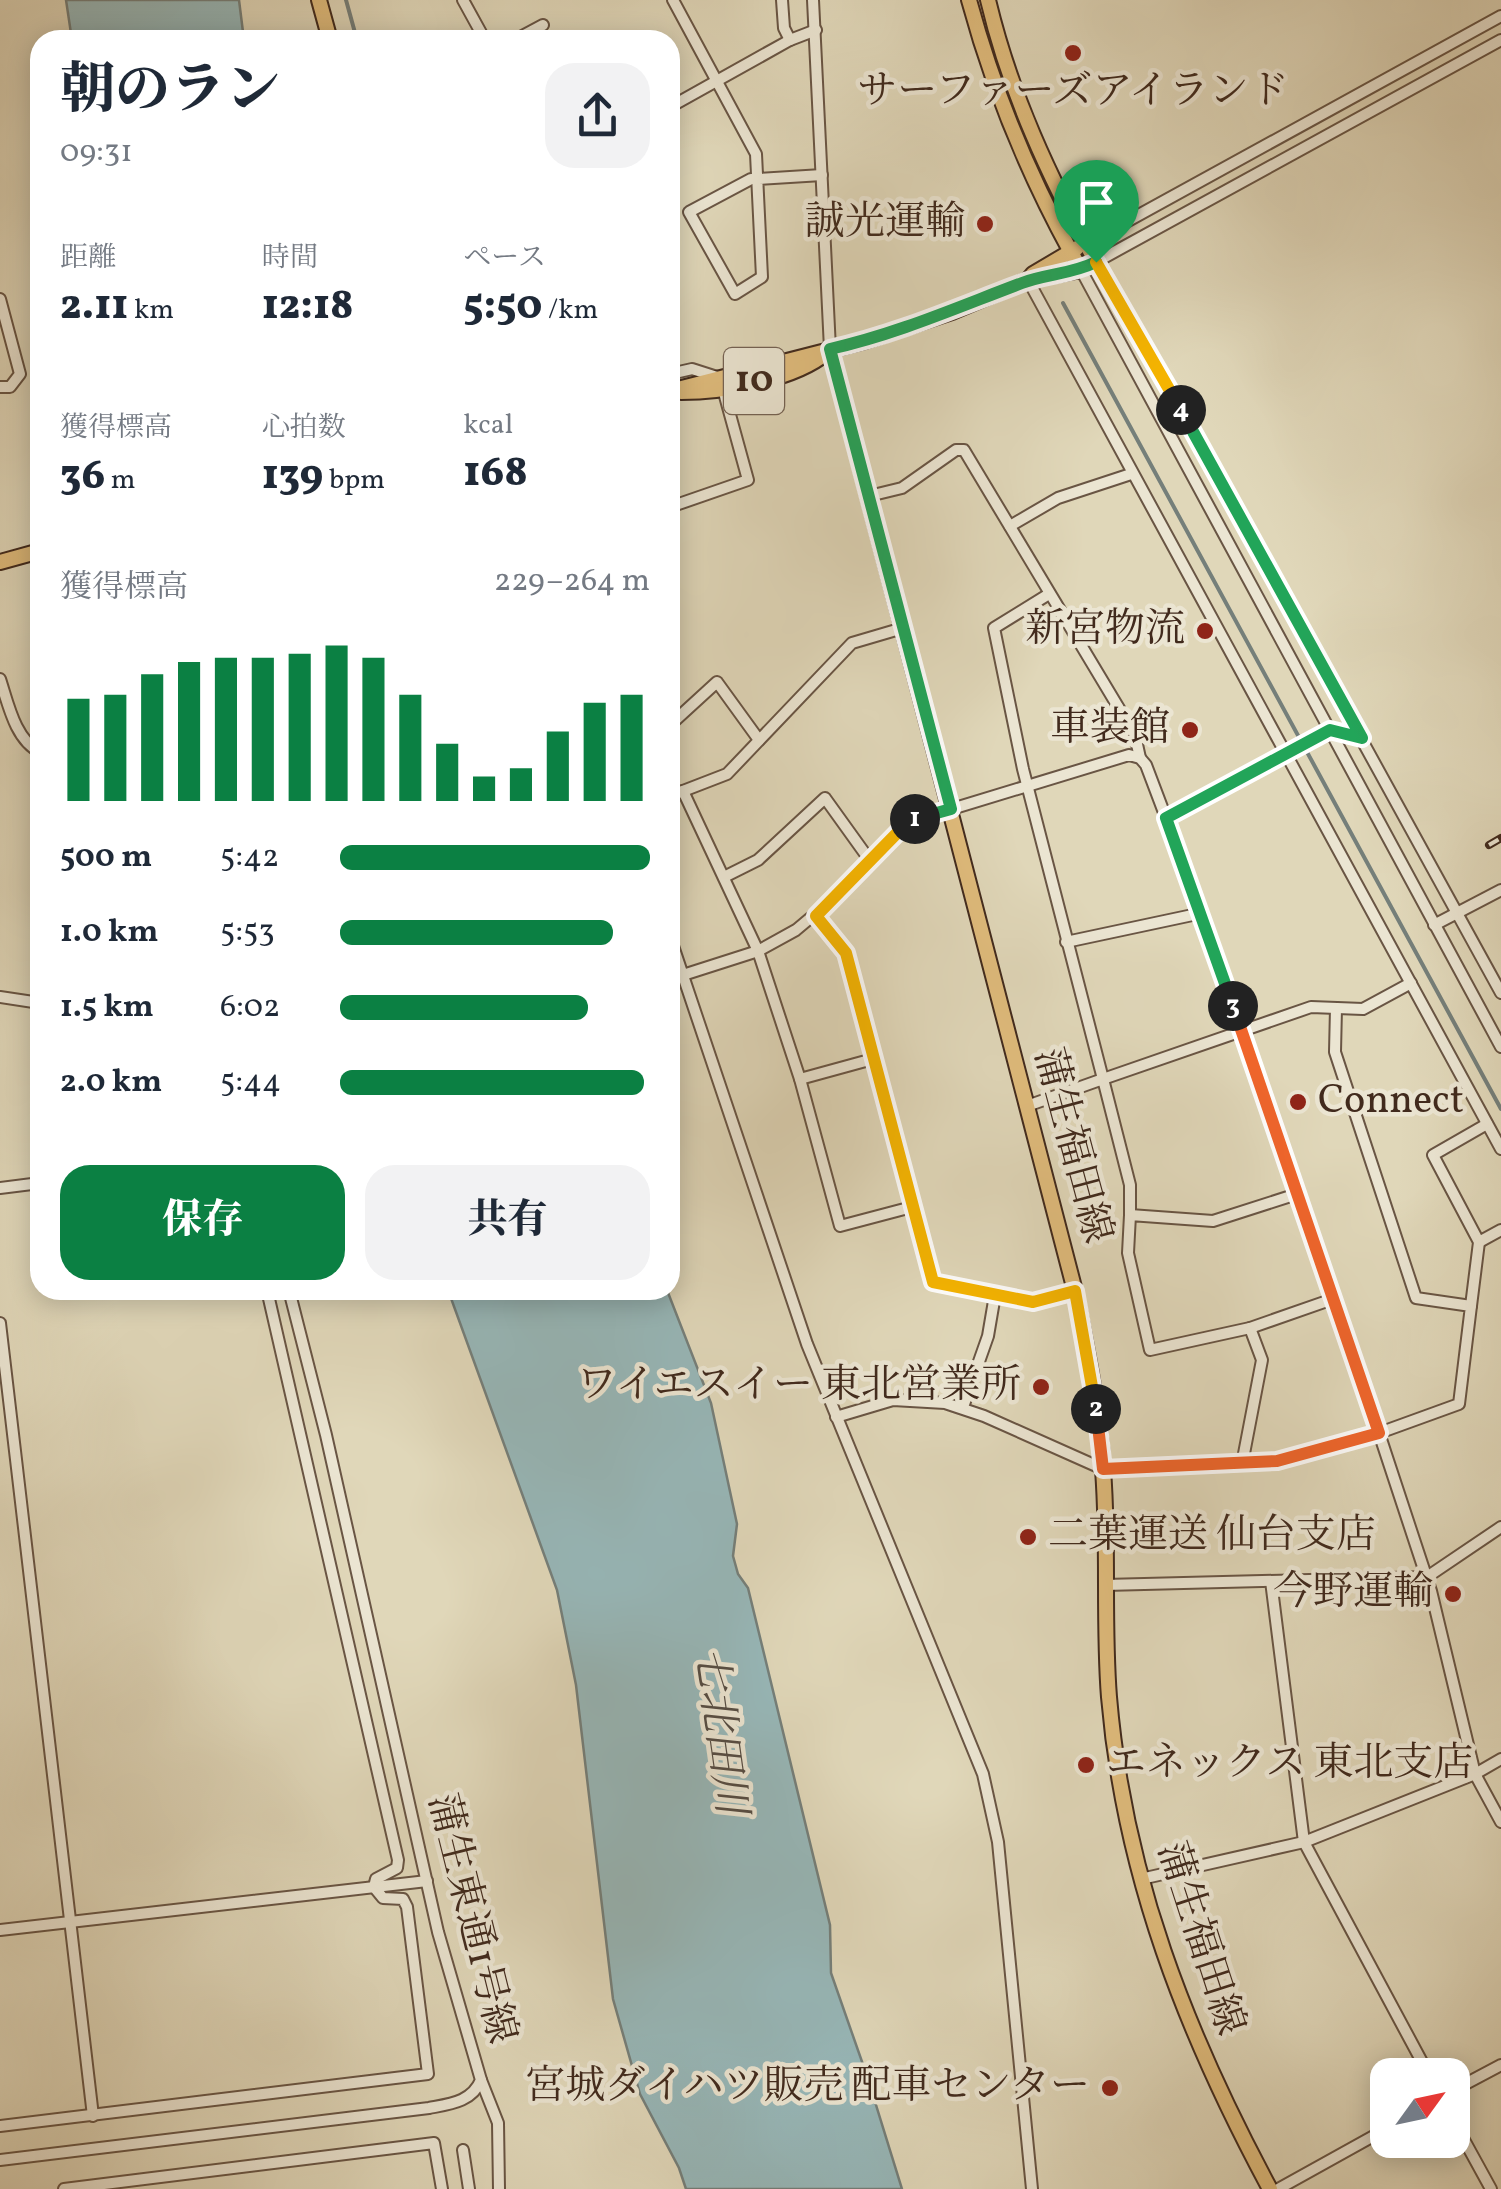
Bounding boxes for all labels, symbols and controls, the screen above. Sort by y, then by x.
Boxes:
marker: サーファーズアイランド [1062,42,1084,64]
text: 朝のラン [60,55,280,131]
button: share [545,63,650,168]
place label: サーファーズアイランド [857,65,1289,121]
text: 09:31 [60,131,133,175]
pin [1054,160,1139,263]
icon: arrive [1069,175,1124,230]
place label: 誠光運輸 [805,196,965,252]
marker: 誠光運輸 [974,213,996,235]
text: 距離 [60,239,116,278]
text: 時間 [262,239,318,278]
text: ペース [463,239,546,278]
text: 2.11 [60,278,128,337]
text: 12:18 [262,278,354,337]
text: 5:50 [463,278,542,337]
text: km [128,291,174,330]
text: /km [542,291,598,330]
road number: 10 [724,348,784,414]
pin: 4 [1156,385,1206,435]
text: 4 [1173,390,1189,429]
text: kcal [463,406,513,445]
text: 獲得標高 [60,409,172,448]
text: 心拍数 [262,409,346,448]
text: 168 [463,445,528,504]
text: 36 [60,448,105,507]
text: 139 [262,448,323,507]
text: m [105,461,136,500]
text: bpm [323,461,385,500]
text: 229–264 m [494,560,650,604]
text: 獲得標高 [60,567,188,611]
place label: 新宮物流 [1025,603,1185,659]
marker: 新宮物流 [1194,620,1216,642]
place label: 車装館 [1050,702,1170,758]
marker: 車装館 [1179,719,1201,741]
pin: 1 [890,794,940,844]
text: 1 [909,799,921,838]
text: 500 m [60,836,152,880]
text: 5:42 [220,836,279,880]
text: 1.0 km [60,911,158,955]
text: 5:53 [220,911,275,955]
pin: 3 [1208,981,1258,1031]
text: 1.5 km [60,986,154,1030]
text: 6:02 [220,986,280,1030]
text: 3 [1226,986,1240,1025]
street label: 蒲生福田線 [1018,1042,1124,1250]
text: 2.0 km [60,1061,162,1105]
text: 5:44 [220,1061,281,1105]
place label: Connect [1318,1074,1464,1130]
marker: Connect [1287,1091,1309,1113]
button: 保存 [60,1165,345,1280]
button: 共有 [365,1165,650,1280]
place label: ワイエスイー 東北営業所 [577,1359,1021,1415]
marker: ワイエスイー 東北営業所 [1030,1376,1052,1398]
pin: 2 [1071,1384,1121,1434]
text: 2 [1089,1389,1103,1428]
place label: 二葉運送 仙台支店 [1048,1509,1376,1565]
marker: 二葉運送 仙台支店 [1017,1526,1039,1548]
place label: 今野運輸 [1273,1566,1433,1622]
marker: 今野運輸 [1442,1583,1464,1605]
water label: 七北田川 [677,1644,759,1822]
place label: エネックス 東北支店 [1106,1737,1474,1793]
marker: エネックス 東北支店 [1075,1754,1097,1776]
street label: 蒲生東通1号線 [412,1788,528,2050]
street label: 蒲生福田線 [1141,1835,1257,2043]
north arrow [1370,2058,1470,2158]
map controls [1370,2058,1470,2158]
place label: 宮城ダイハツ販売 配車センター [525,2060,1090,2116]
marker: 宮城ダイハツ販売 配車センター [1099,2077,1121,2099]

